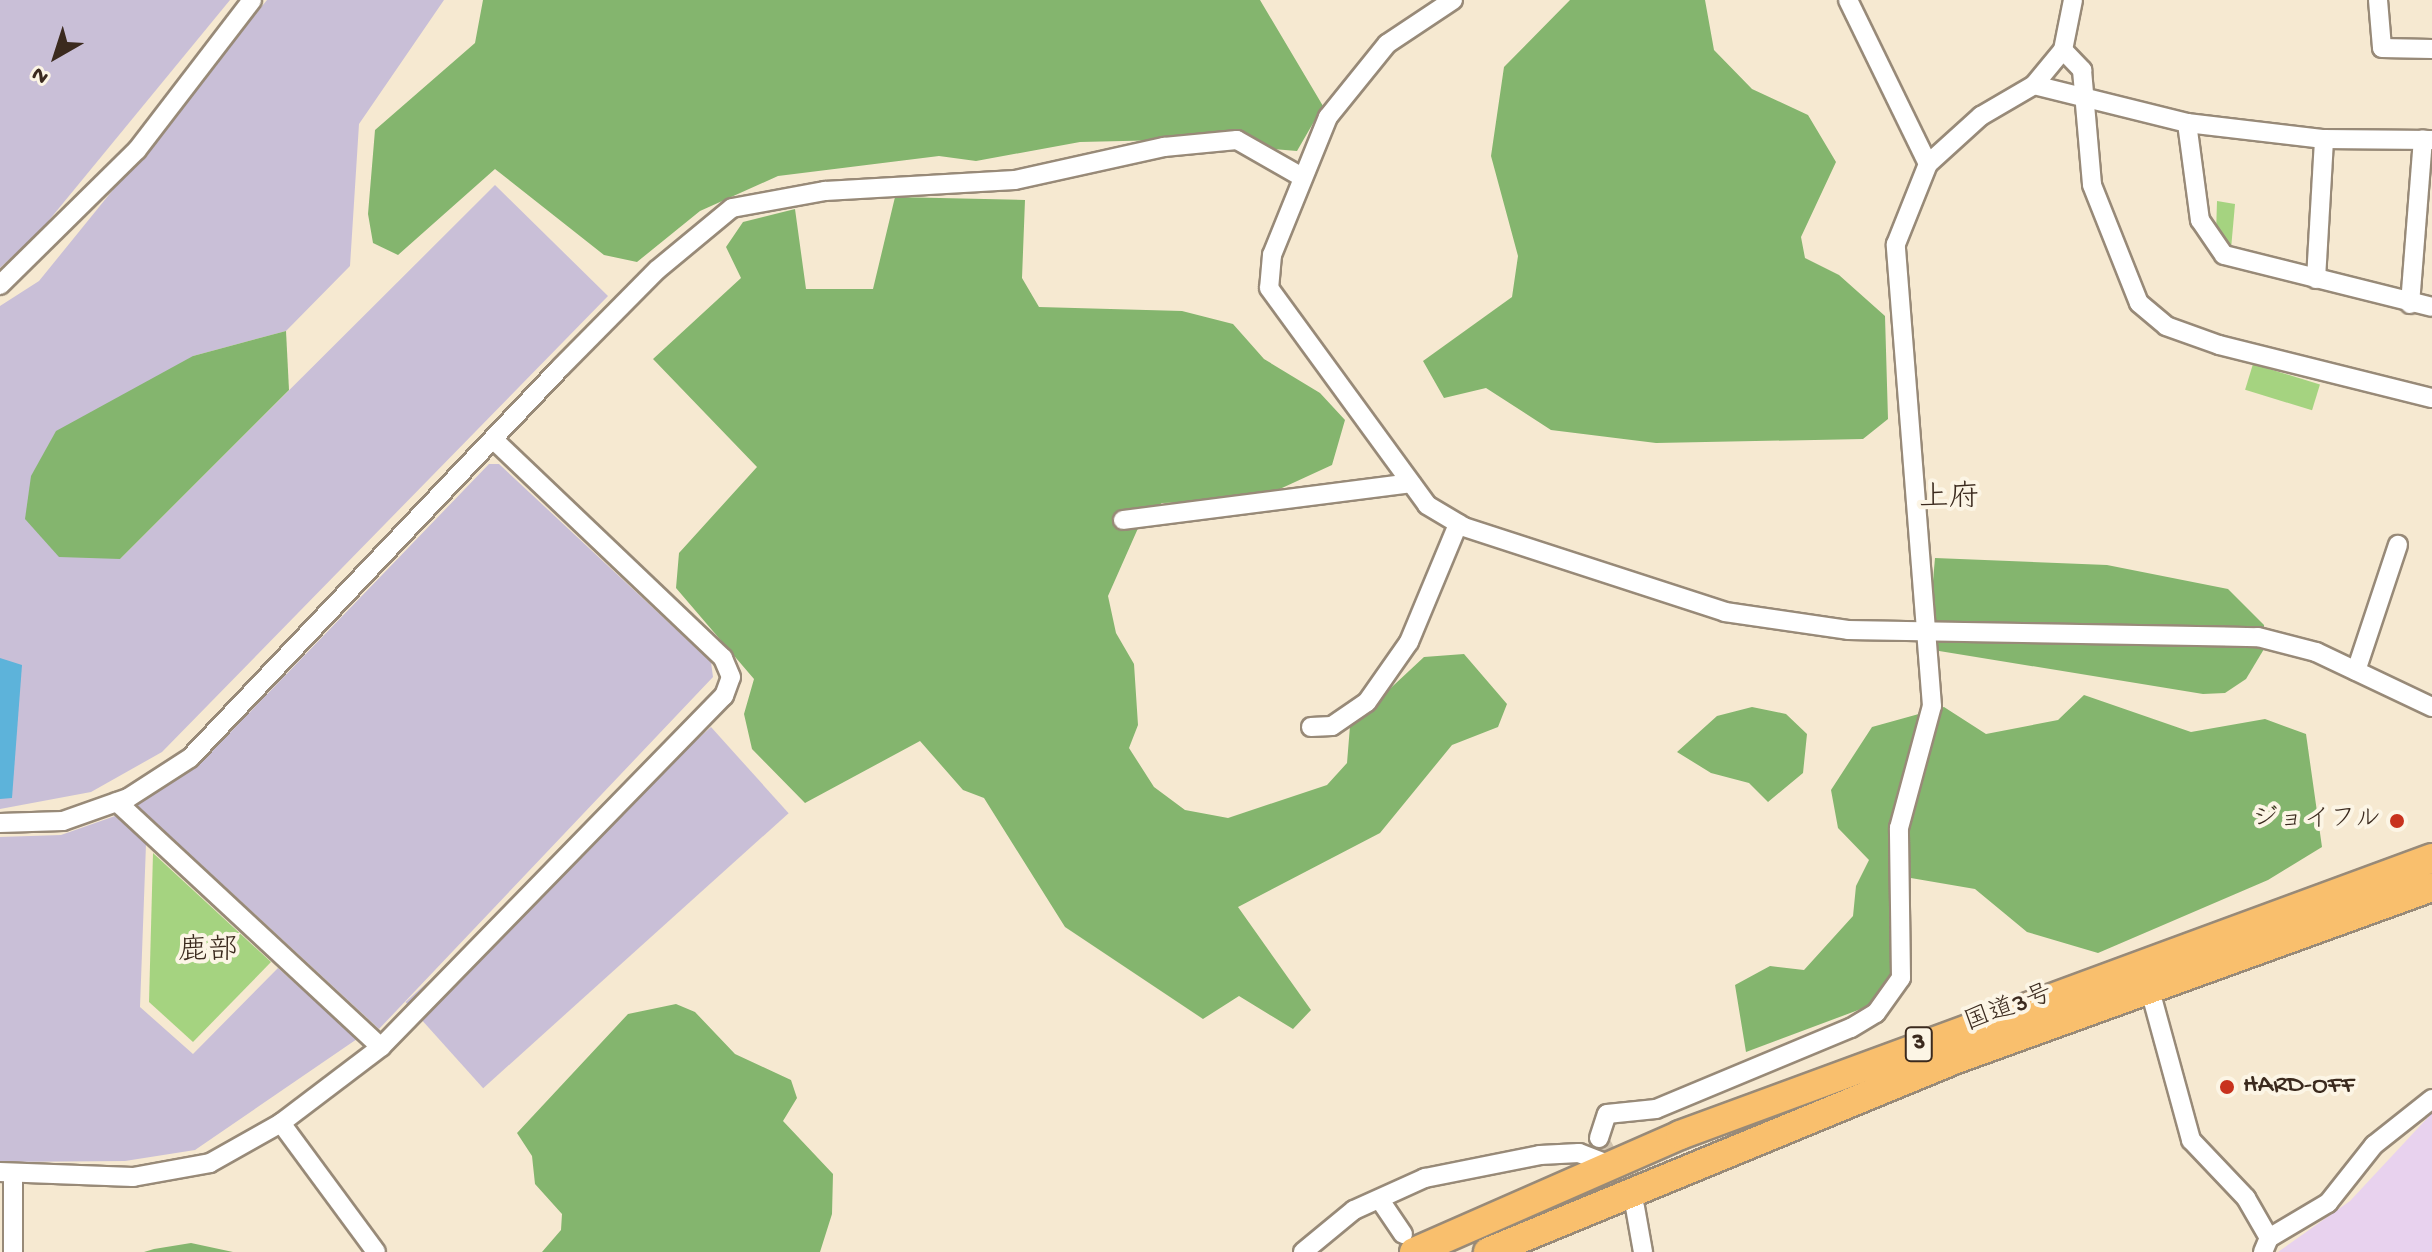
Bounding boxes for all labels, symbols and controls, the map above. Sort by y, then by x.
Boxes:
north arrow [16,16,96,96]
text: N [27,60,55,89]
district label: 上府 [1919,482,1979,518]
place label: ジョイフル [2251,805,2381,837]
marker: ジョイフル [2388,812,2406,830]
district label: 鹿部 [178,935,238,971]
street label: 国道3号 [1961,980,2057,1040]
road number: 3 [1903,1024,1935,1064]
place label: HARD-OFF [2243,1071,2354,1103]
marker: HARD-OFF [2218,1078,2236,1096]

